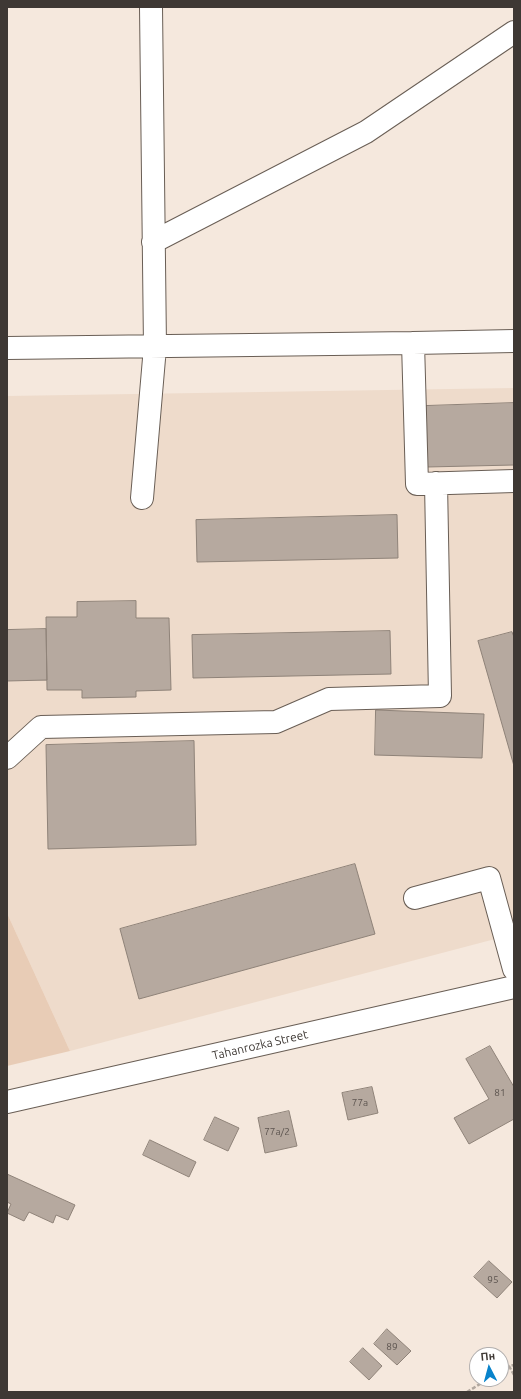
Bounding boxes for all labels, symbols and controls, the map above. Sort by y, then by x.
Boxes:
street label: Tahanrozka Street [211,1027,309,1063]
house number: 81 [494,1087,506,1099]
house number: 77а [352,1097,368,1109]
house number: 77а/2 [264,1126,290,1138]
house number: 95 [487,1274,499,1286]
house number: 89 [386,1341,398,1353]
north arrow [469,1347,509,1387]
text: Пн [480,1349,496,1363]

